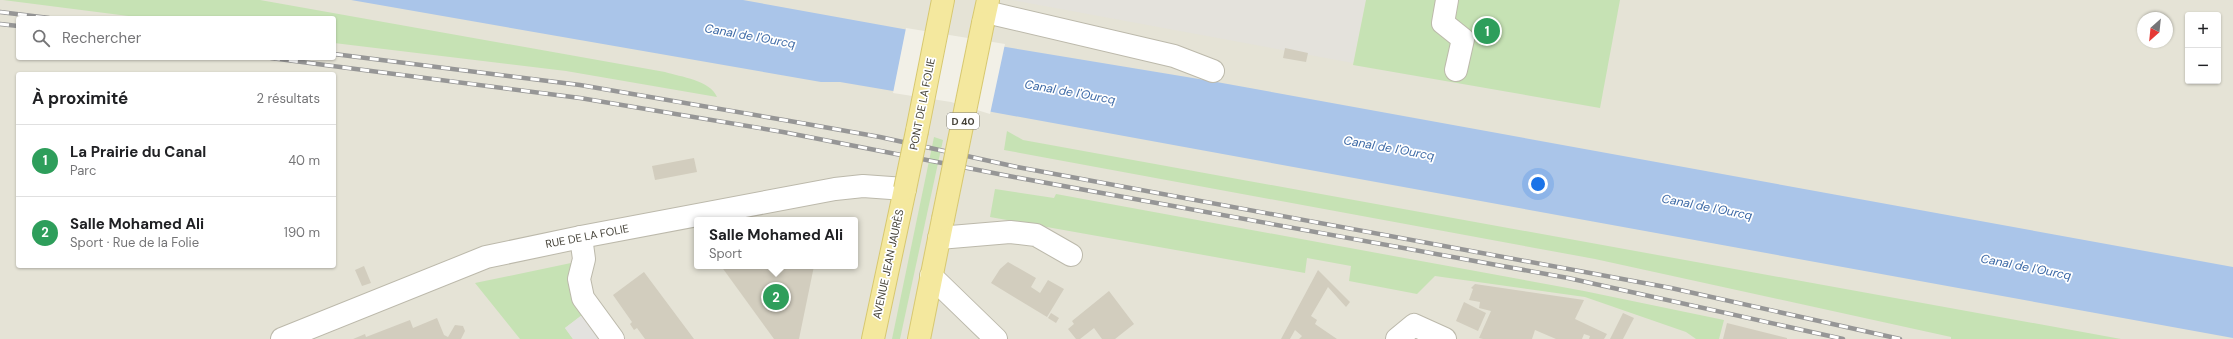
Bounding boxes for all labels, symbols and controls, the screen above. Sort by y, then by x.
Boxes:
north arrow [2137,12,2173,48]
map controls [2185,12,2221,84]
button: + [2185,12,2221,48]
search box [16,16,336,60]
pin: 1 [1474,16,1500,46]
water label: Canal de l'Ourcq [703,20,797,52]
icon: search [30,27,52,49]
text: Rechercher [62,28,141,48]
button: − [2185,48,2221,84]
street label: PONT DE LA FOLIE [906,57,938,151]
water label: Canal de l'Ourcq [1023,76,1117,108]
text: À proximité [32,87,128,109]
text: 2 résultats [257,90,320,107]
road number: D 40 [947,113,979,129]
water label: Canal de l'Ourcq [1342,132,1436,164]
text: La Prairie du Canal [70,142,206,162]
text: 1 [43,152,47,169]
text: 40 m [288,152,320,169]
text: Parc [70,162,96,179]
your location [1528,174,1548,194]
water label: Canal de l'Ourcq [1660,190,1754,224]
street label: AVENUE JEAN JAURÈS [870,208,906,320]
text: Salle Mohamed Ali [70,214,204,234]
popup [694,217,858,269]
street label: RUE DE LA FOLIE [544,221,630,251]
text: 2 [41,224,49,241]
text: 190 m [284,224,320,241]
text: Salle Mohamed Ali [709,225,843,245]
text: Sport · Rue de la Folie [70,234,199,251]
text: Sport [709,245,742,262]
water label: Canal de l'Ourcq [1979,250,2073,284]
pin: 2 [763,282,789,312]

